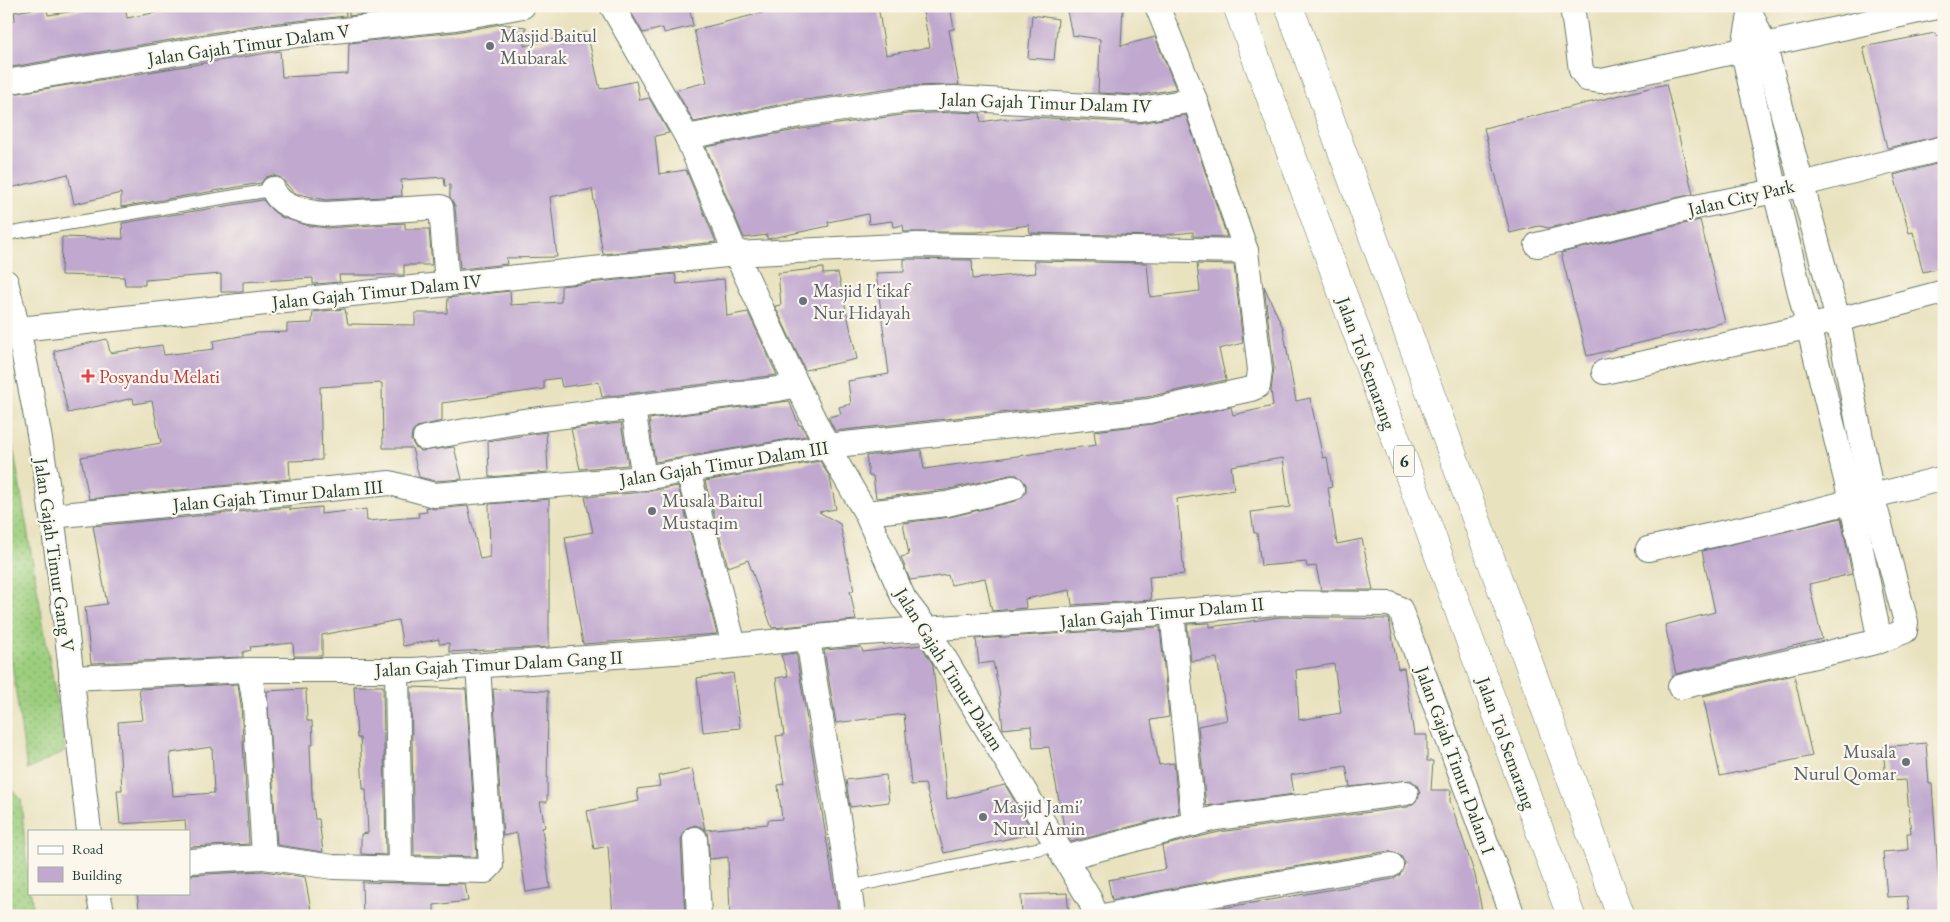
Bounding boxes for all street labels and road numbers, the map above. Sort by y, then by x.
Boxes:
street label: Jalan Gajah Timur Dalam V [144,18,352,71]
street label: Jalan Gajah Timur Dalam IV [938,86,1152,119]
street label: Jalan City Park [1683,173,1798,222]
street label: Jalan Gajah Timur Dalam IV [269,268,483,315]
street label: Jalan Tol Semarang [1330,292,1402,433]
street label: Jalan Gajah Timur Dalam III [616,435,831,493]
road number: 6 [1394,446,1414,476]
street label: Jalan Gajah Timur Gang V [28,455,81,654]
street label: Jalan Gajah Timur Dalam III [170,474,385,517]
street label: Jalan Gajah Timur Dalam [888,581,1010,756]
street label: Jalan Gajah Timur Dalam II [1057,591,1266,634]
street label: Jalan Gajah Timur Dalam Gang II [372,644,624,683]
street label: Jalan Gajah Timur Dalam I [1409,661,1501,858]
street label: Jalan Tol Semarang [1470,672,1542,813]

